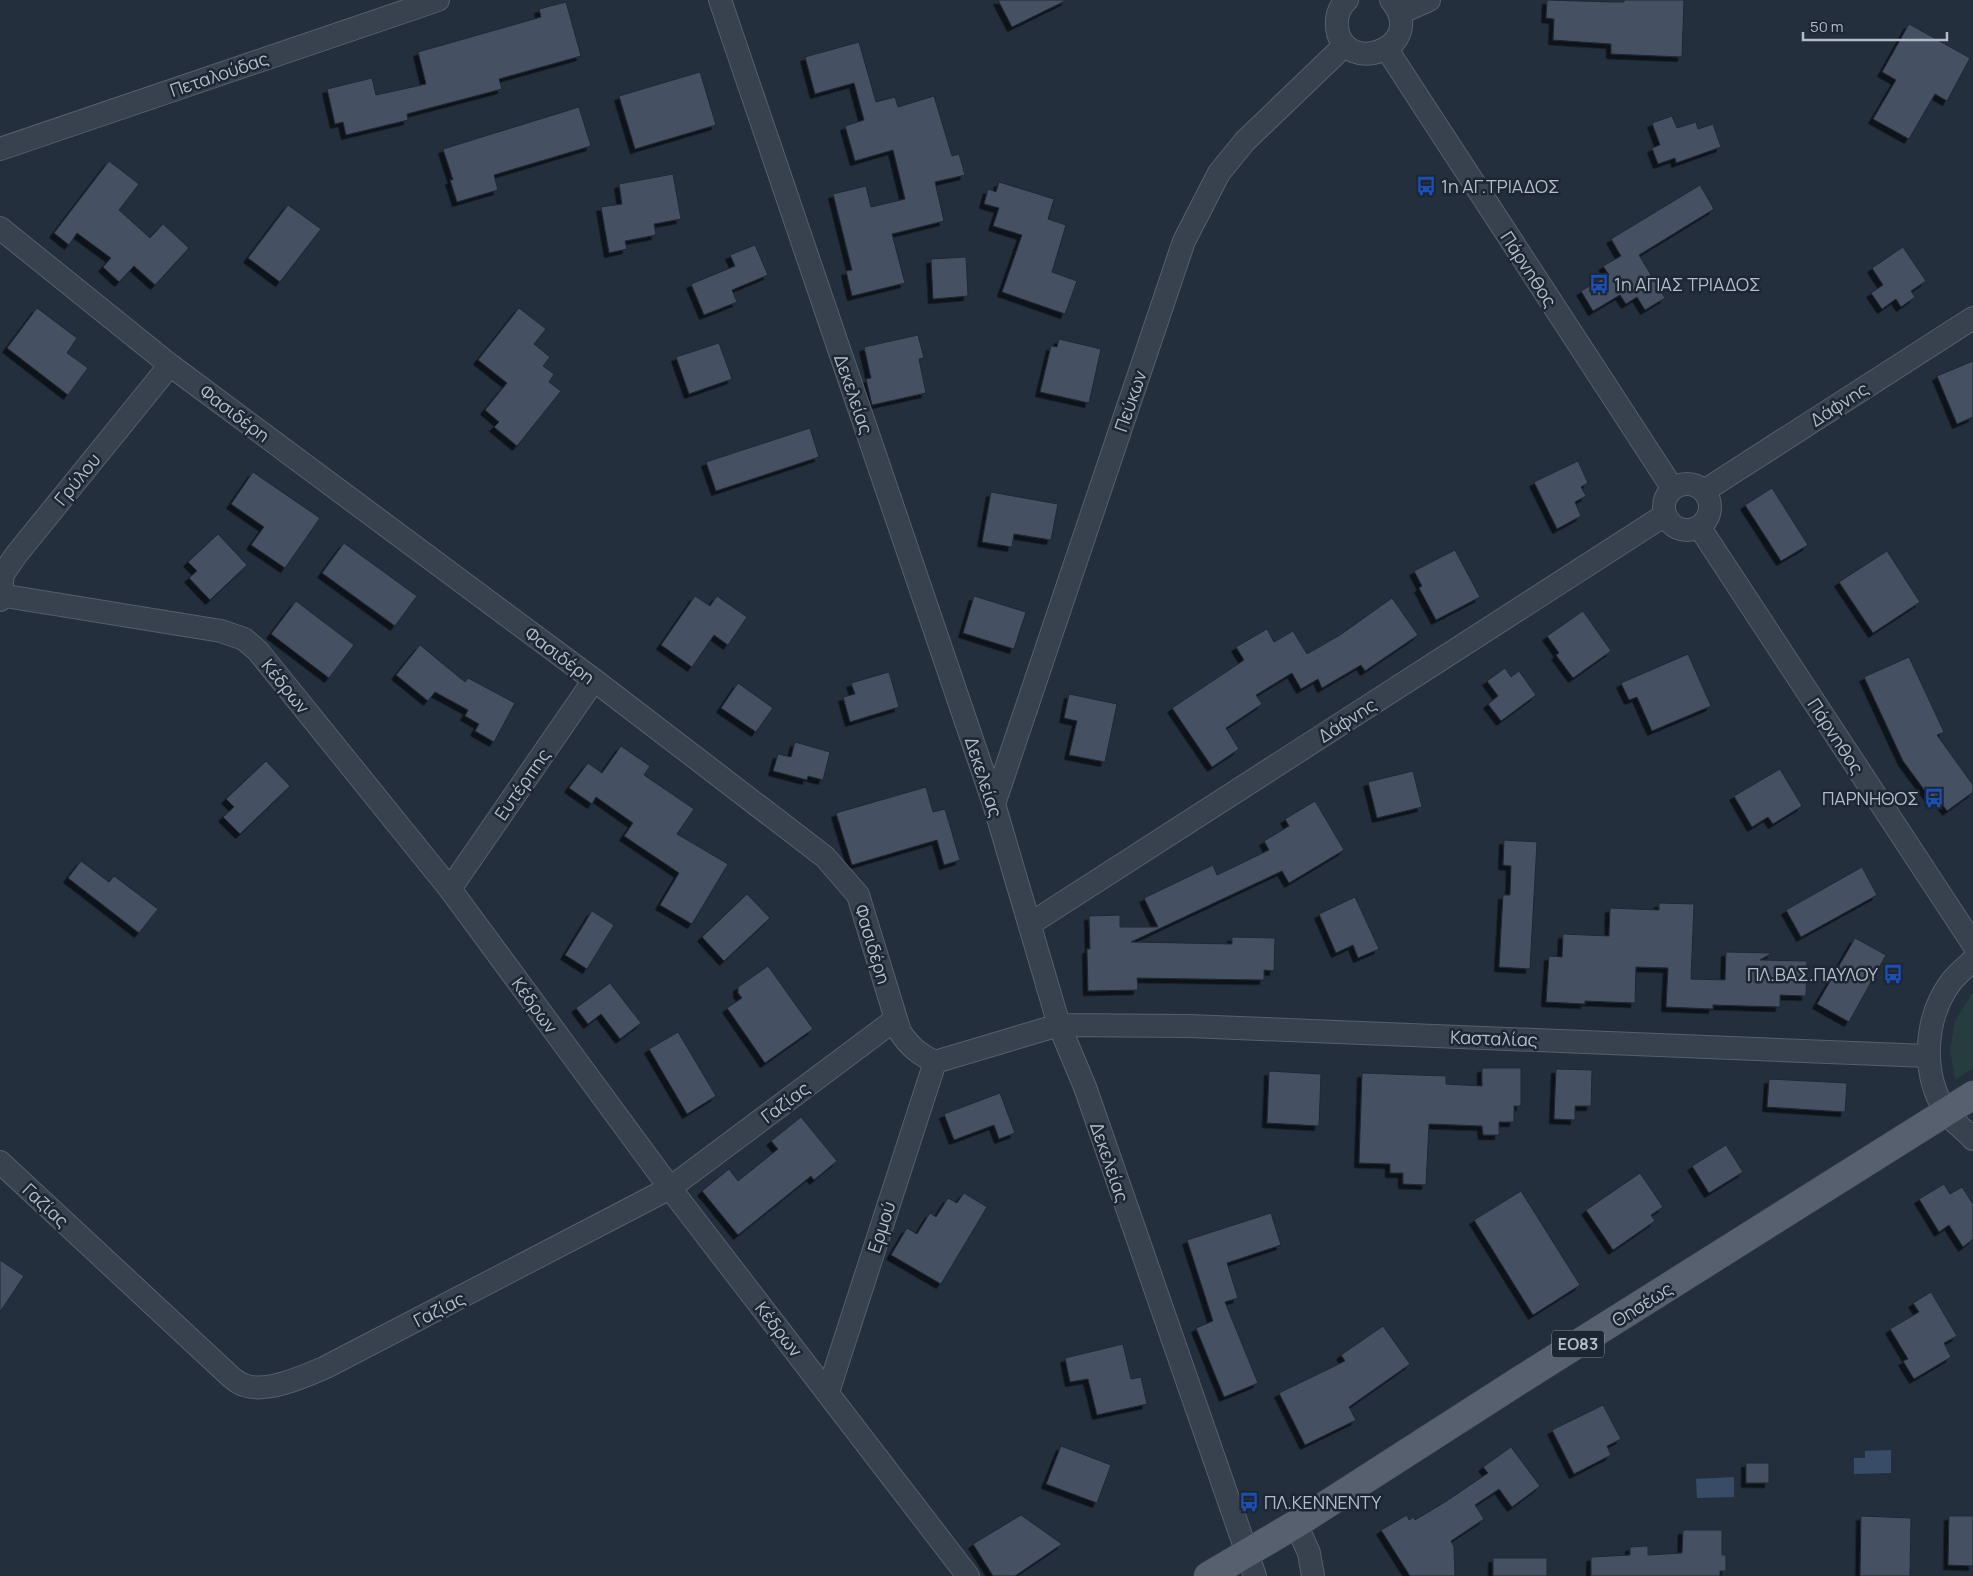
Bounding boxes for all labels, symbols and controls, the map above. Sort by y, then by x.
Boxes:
scale bar [1803,10,1947,42]
text: 50 m [1810,16,1844,37]
street label: Πεταλούδας [166,46,272,102]
place label: 1η ΑΓ.ΤΡΙΑΔΟΣ [1441,174,1560,198]
bus stop icon: 1η ΑΓ.ΤΡΙΑΔΟΣ [1415,175,1437,197]
street label: Πάρνηθος [1495,226,1563,312]
place label: 1η ΑΓΙΑΣ ΤΡΙΑΔΟΣ [1614,272,1761,296]
bus stop icon: 1η ΑΓΙΑΣ ΤΡΙΑΔΟΣ [1588,273,1610,295]
street label: Δεκελείας [829,351,879,437]
street label: Πεύκων [1108,367,1152,435]
street label: Δάφνης [1805,376,1873,432]
street label: Φασιδέρη [195,379,275,447]
street label: Γρύλου [49,448,105,510]
street label: Φασιδέρη [520,621,600,689]
street label: Κέδρων [257,654,315,718]
street label: Δάφνης [1313,692,1381,748]
street label: Πάρνηθος [1802,693,1870,779]
street label: Δεκελείας [960,734,1008,820]
street label: Ευτέρπης [489,743,555,825]
place label: ΠΑΡΝΗΘΟΣ [1822,786,1919,810]
bus stop icon: ΠΑΡΝΗΘΟΣ [1923,787,1945,809]
street label: Φασιδέρη [850,901,896,987]
place label: ΠΛ.ΒΑΣ.ΠΑΥΛΟΥ [1747,962,1879,986]
bus stop icon: ΠΛ.ΒΑΣ.ΠΑΥΛΟΥ [1882,963,1904,985]
street label: Κέδρων [507,972,563,1038]
street label: Κασταλίας [1450,1024,1538,1052]
street label: Γαζίας [756,1076,814,1128]
street label: Δεκελείας [1085,1119,1135,1205]
street label: Γαζίας [18,1177,74,1233]
street label: Ερμού [861,1198,901,1256]
street label: Θησέως [1607,1276,1677,1332]
street label: Γαζίας [409,1286,469,1332]
street label: Κέδρων [750,1297,808,1361]
road number: ΕΟ83 [1552,1330,1604,1358]
place label: ΠΛ.ΚΕΝΝΕΝΤΥ [1264,1490,1382,1514]
bus stop icon: ΠΛ.ΚΕΝΝΕΝΤΥ [1238,1491,1260,1513]

